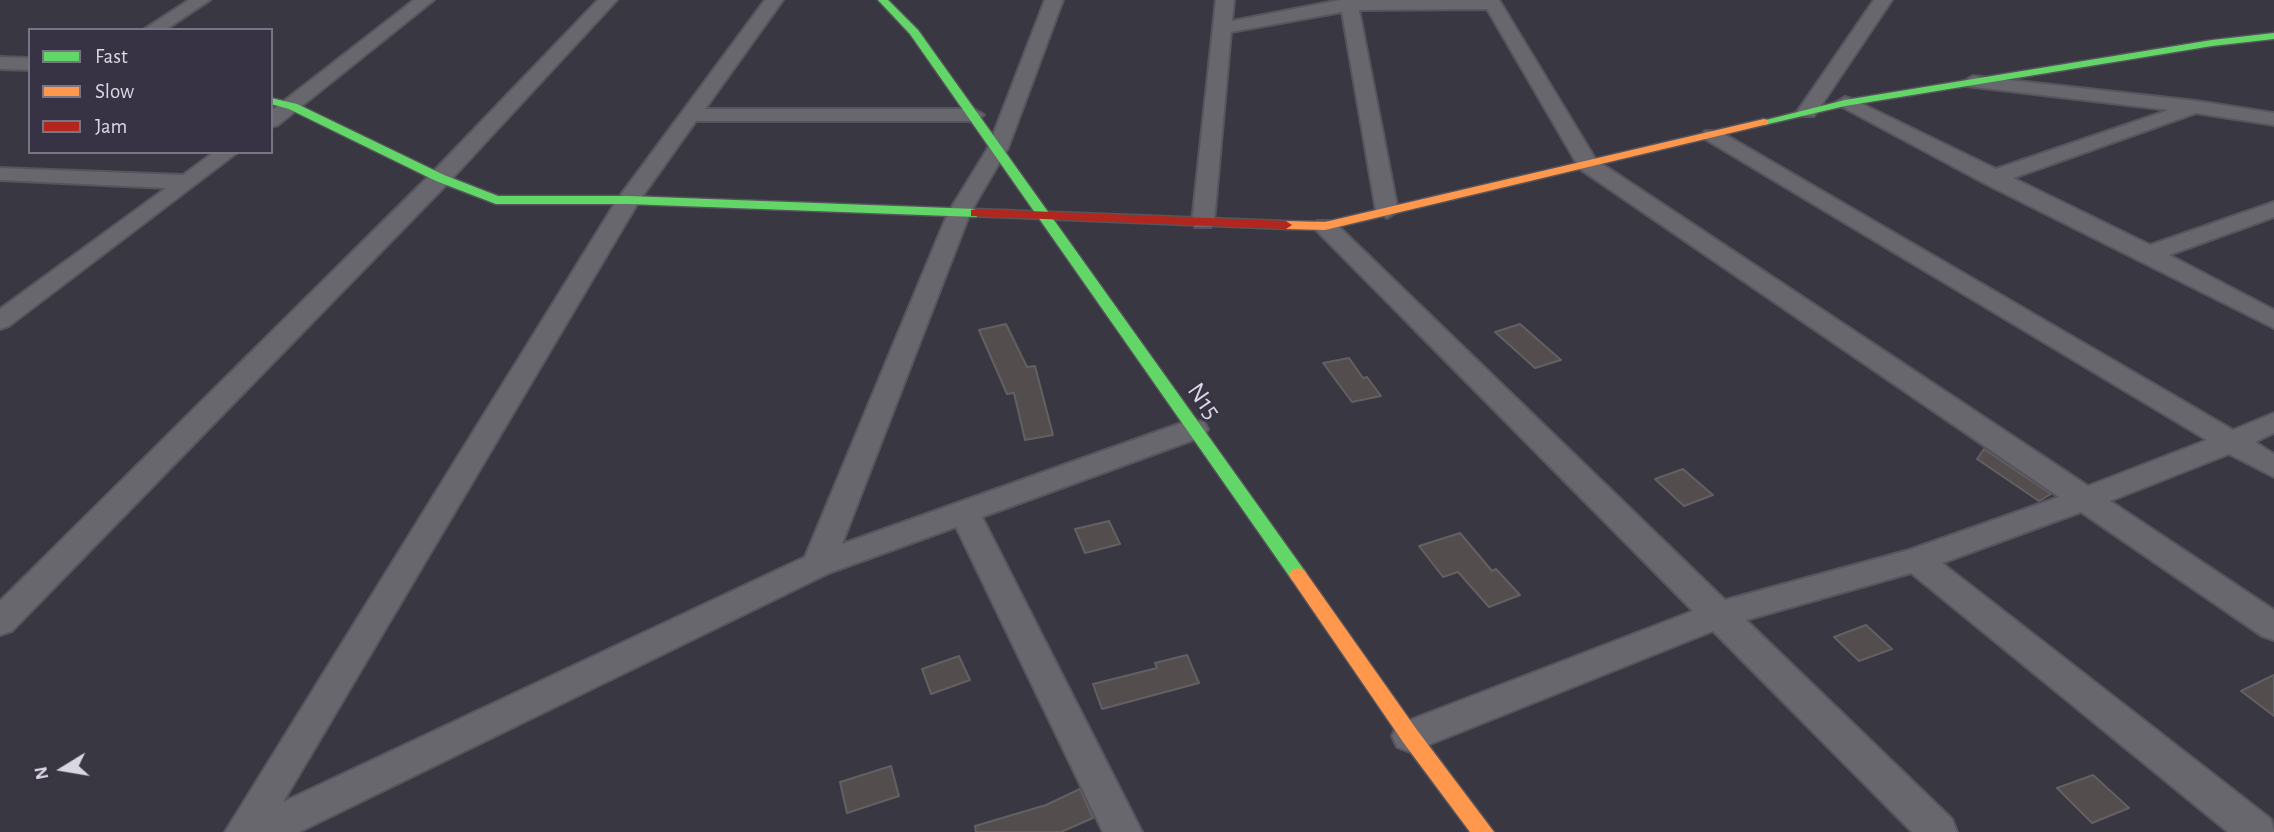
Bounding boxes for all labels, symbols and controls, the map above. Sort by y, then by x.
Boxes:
legend [28,28,273,154]
text: Fast [95,46,128,67]
text: Slow [95,81,134,102]
text: Jam [95,116,127,137]
street label: N15 [1180,377,1228,425]
north arrow [28,734,98,804]
text: N [31,765,52,781]

